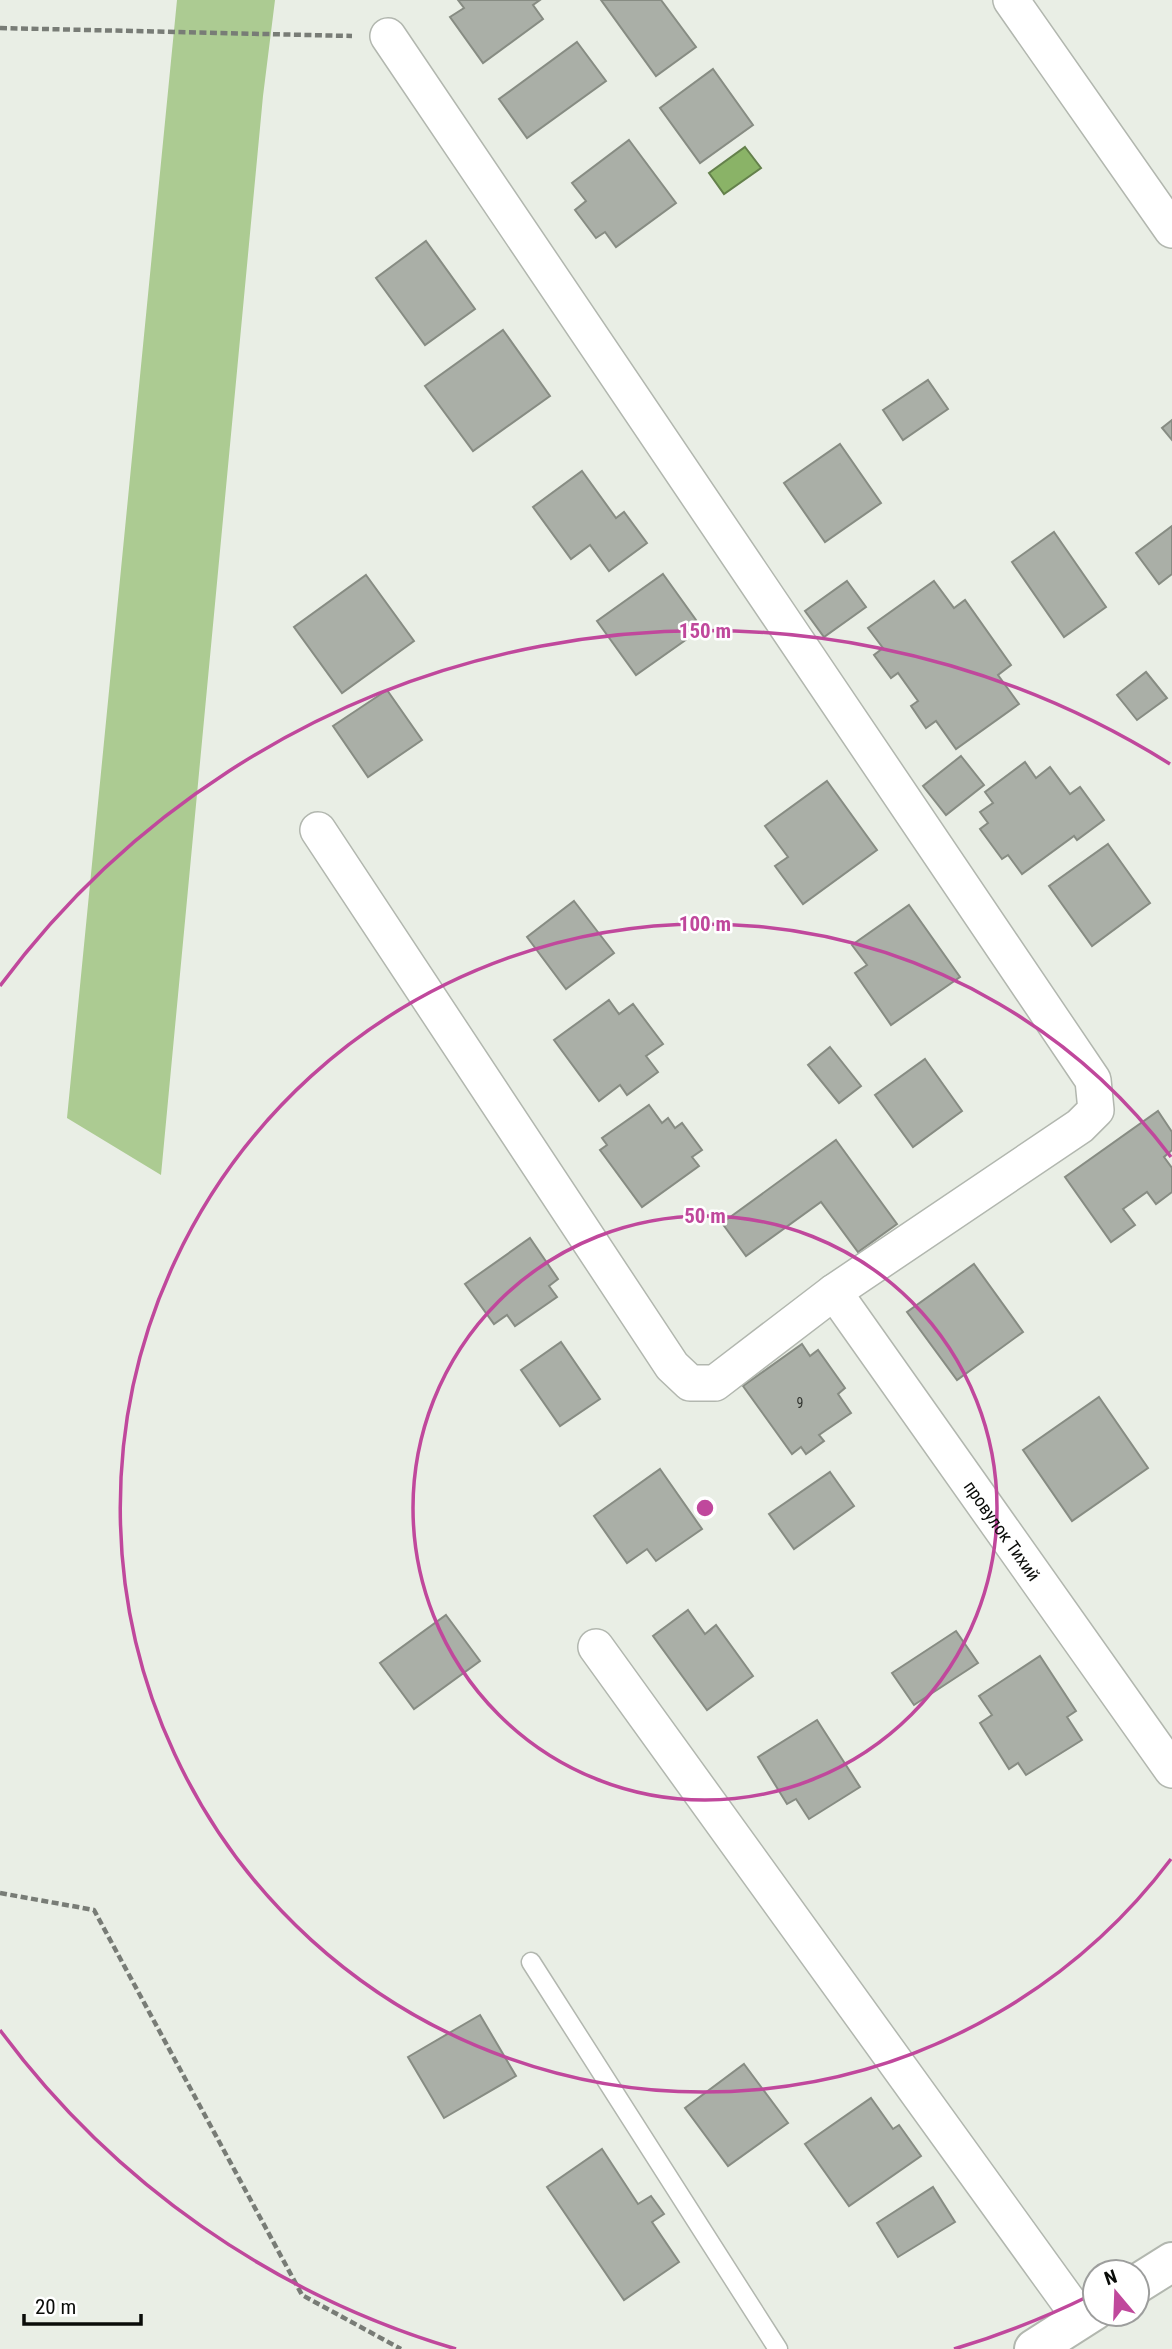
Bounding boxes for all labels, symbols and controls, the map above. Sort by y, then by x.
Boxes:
text: 150 m [679,619,731,643]
text: 100 m [679,912,731,936]
text: 50 m [684,1204,726,1228]
house number: 9 [797,1395,803,1411]
street label: провулок Тихий [960,1476,1045,1585]
centre of rings [693,1496,717,1520]
north arrow [1081,2258,1151,2328]
text: N [1101,2265,1120,2290]
scale bar [24,2282,142,2326]
text: 20 m [35,2295,76,2319]

